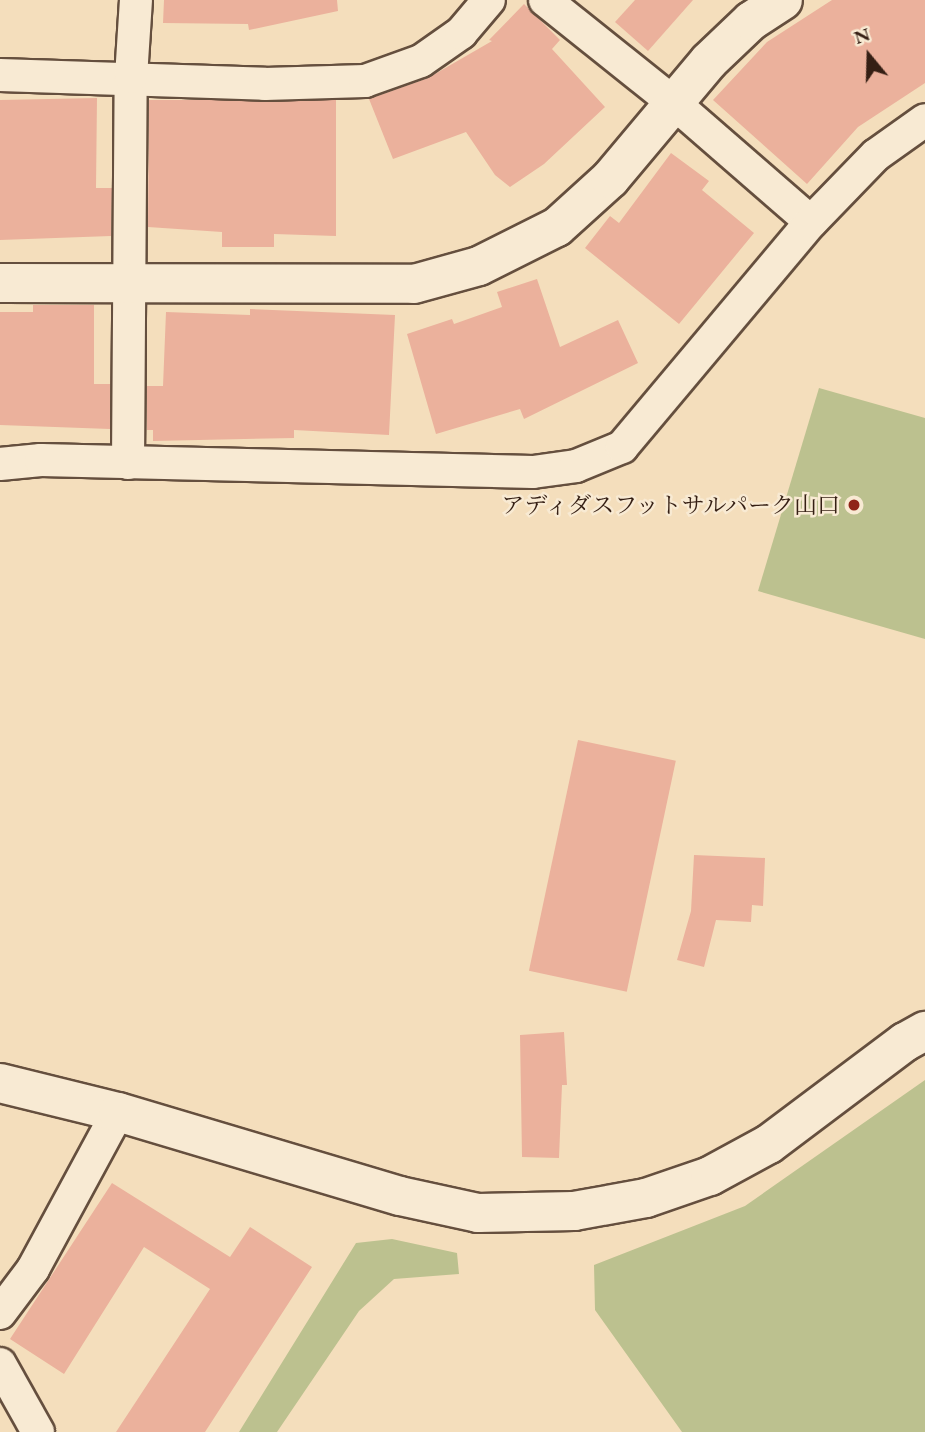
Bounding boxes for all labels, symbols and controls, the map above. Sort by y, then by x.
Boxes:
north arrow [834,21,904,91]
text: N [851,21,873,50]
place label: アディダスフットサルパーク山口 [495,491,840,519]
marker: アディダスフットサルパーク山口 [846,497,862,513]

